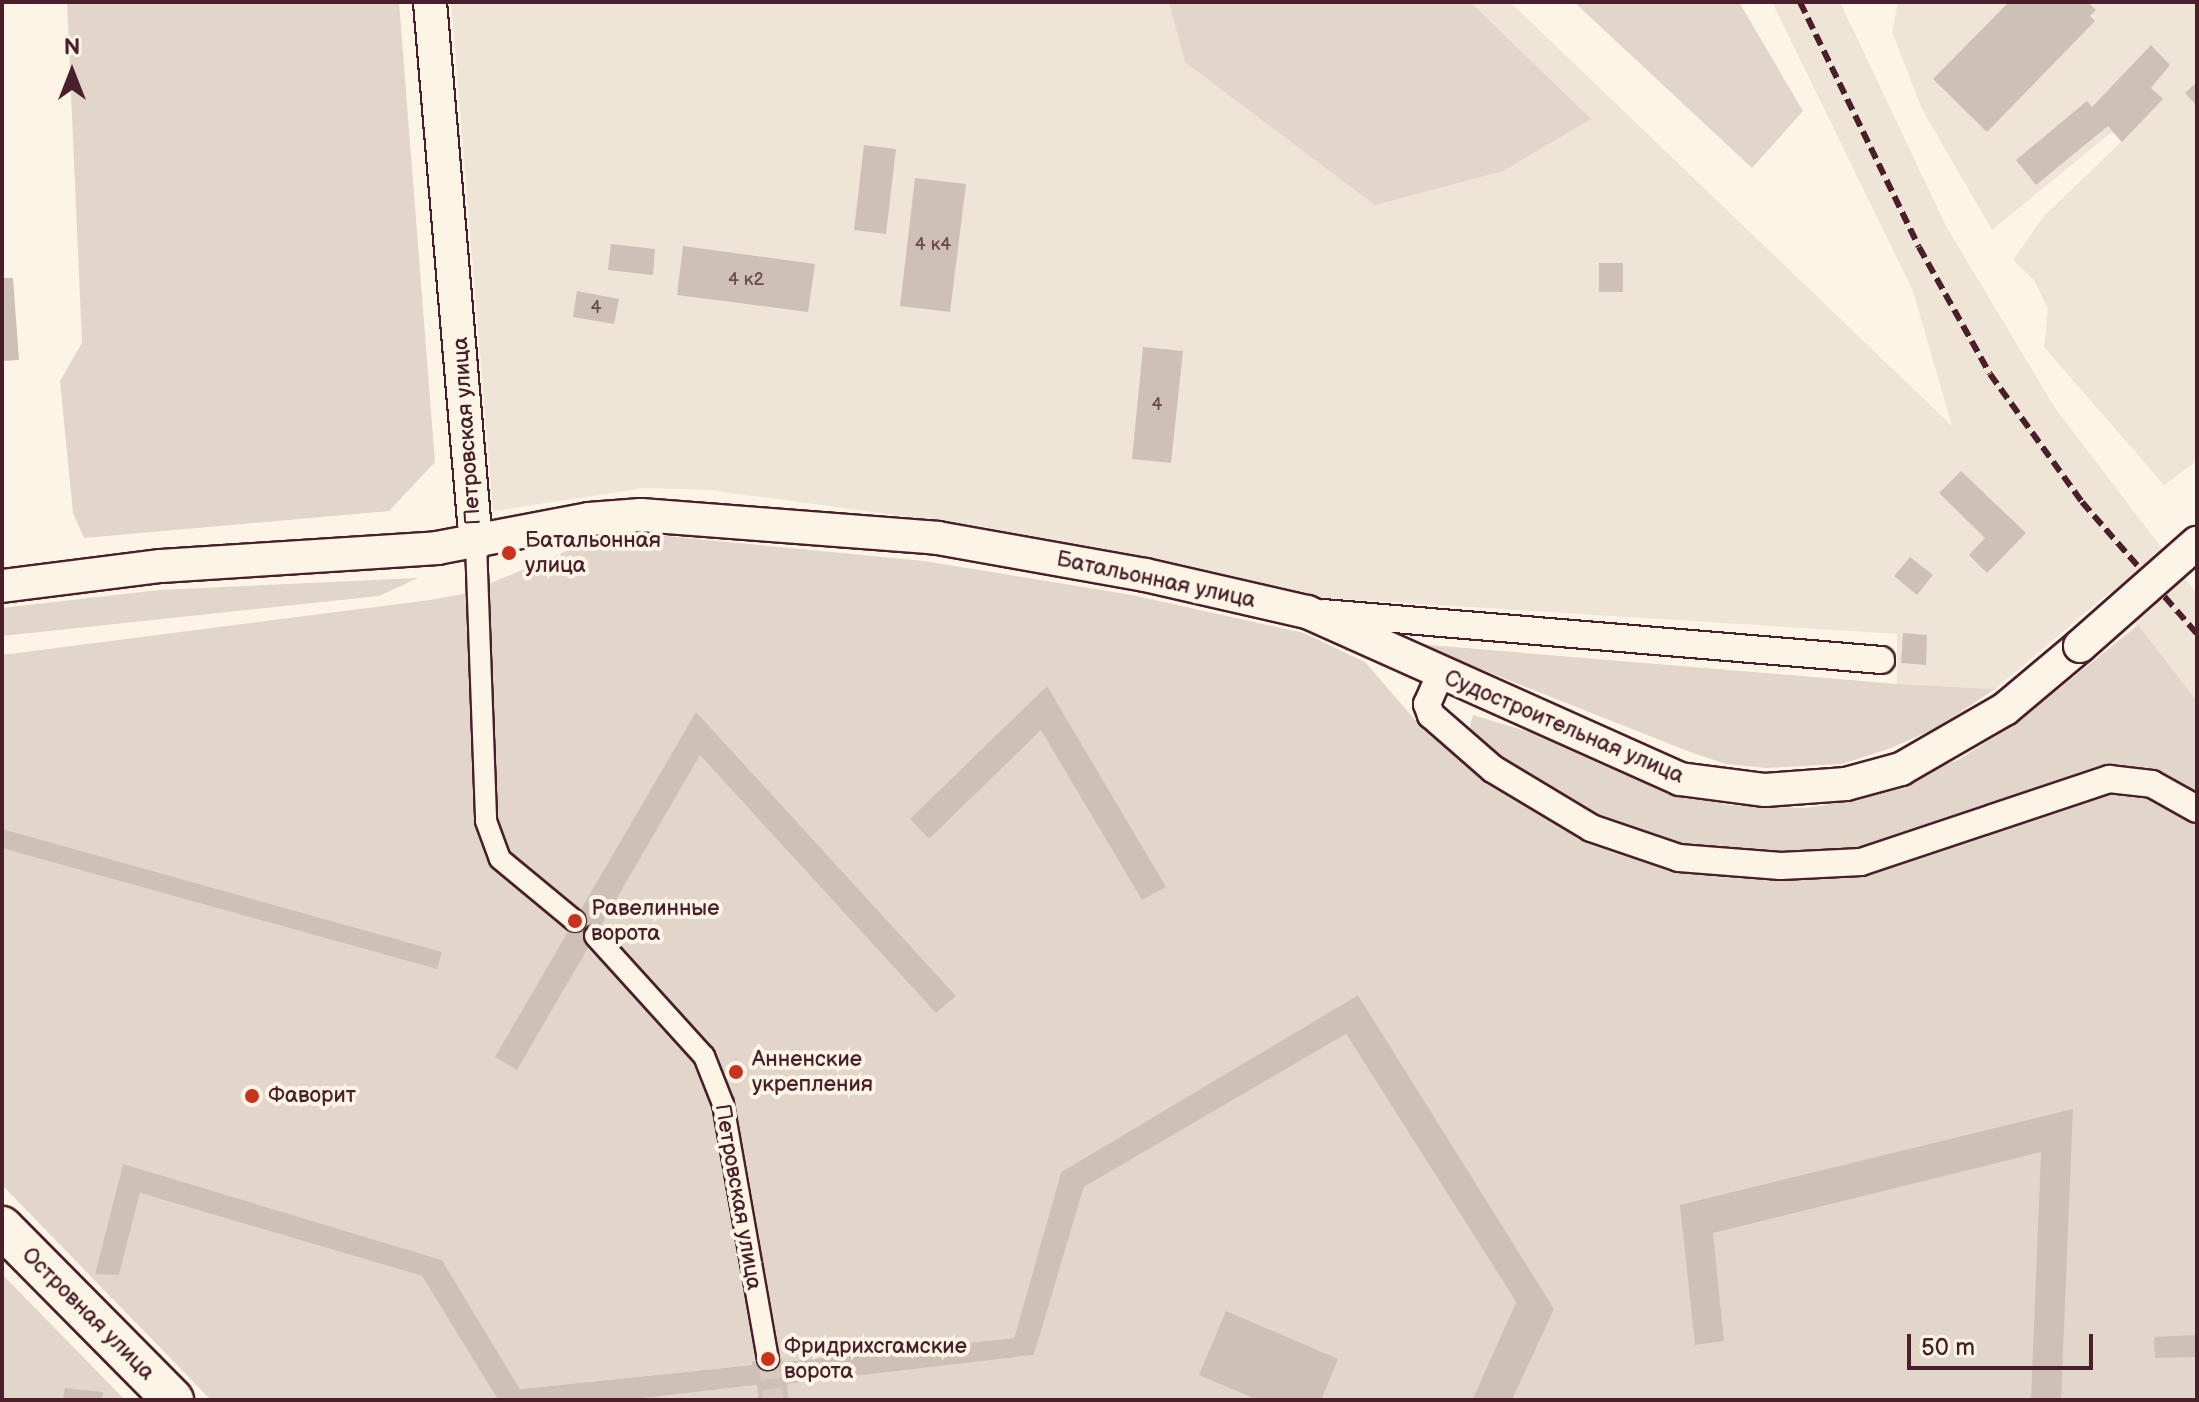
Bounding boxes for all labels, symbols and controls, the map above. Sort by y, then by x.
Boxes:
north arrow [32,32,112,112]
text: N [64,34,80,61]
house number: 4 к4 [915,234,951,256]
house number: 4 к2 [728,269,764,291]
house number: 4 [591,297,601,319]
street label: Петровская улица [447,336,487,526]
house number: 4 [1152,394,1162,416]
place label: Батальонная улица [525,527,661,578]
marker: Батальонная улица [500,544,518,562]
street label: Батальонная улица [1054,546,1258,614]
street label: Судостроительная улица [1440,665,1688,789]
place label: Равелинные ворота [591,895,719,946]
marker: Равелинные ворота [566,912,584,930]
place label: Анненские укрепления [752,1046,873,1098]
marker: Анненские укрепления [727,1063,745,1081]
place label: Фаворит [268,1083,356,1109]
marker: Фаворит [243,1087,261,1105]
street label: Петровская улица [709,1102,767,1292]
street label: Островная улица [16,1242,160,1386]
scale bar [1911,1318,2097,1368]
place label: Фридрихсгамские ворота [784,1333,967,1384]
text: 50 m [1921,1333,1975,1362]
marker: Фридрихсгамские ворота [759,1350,777,1368]

